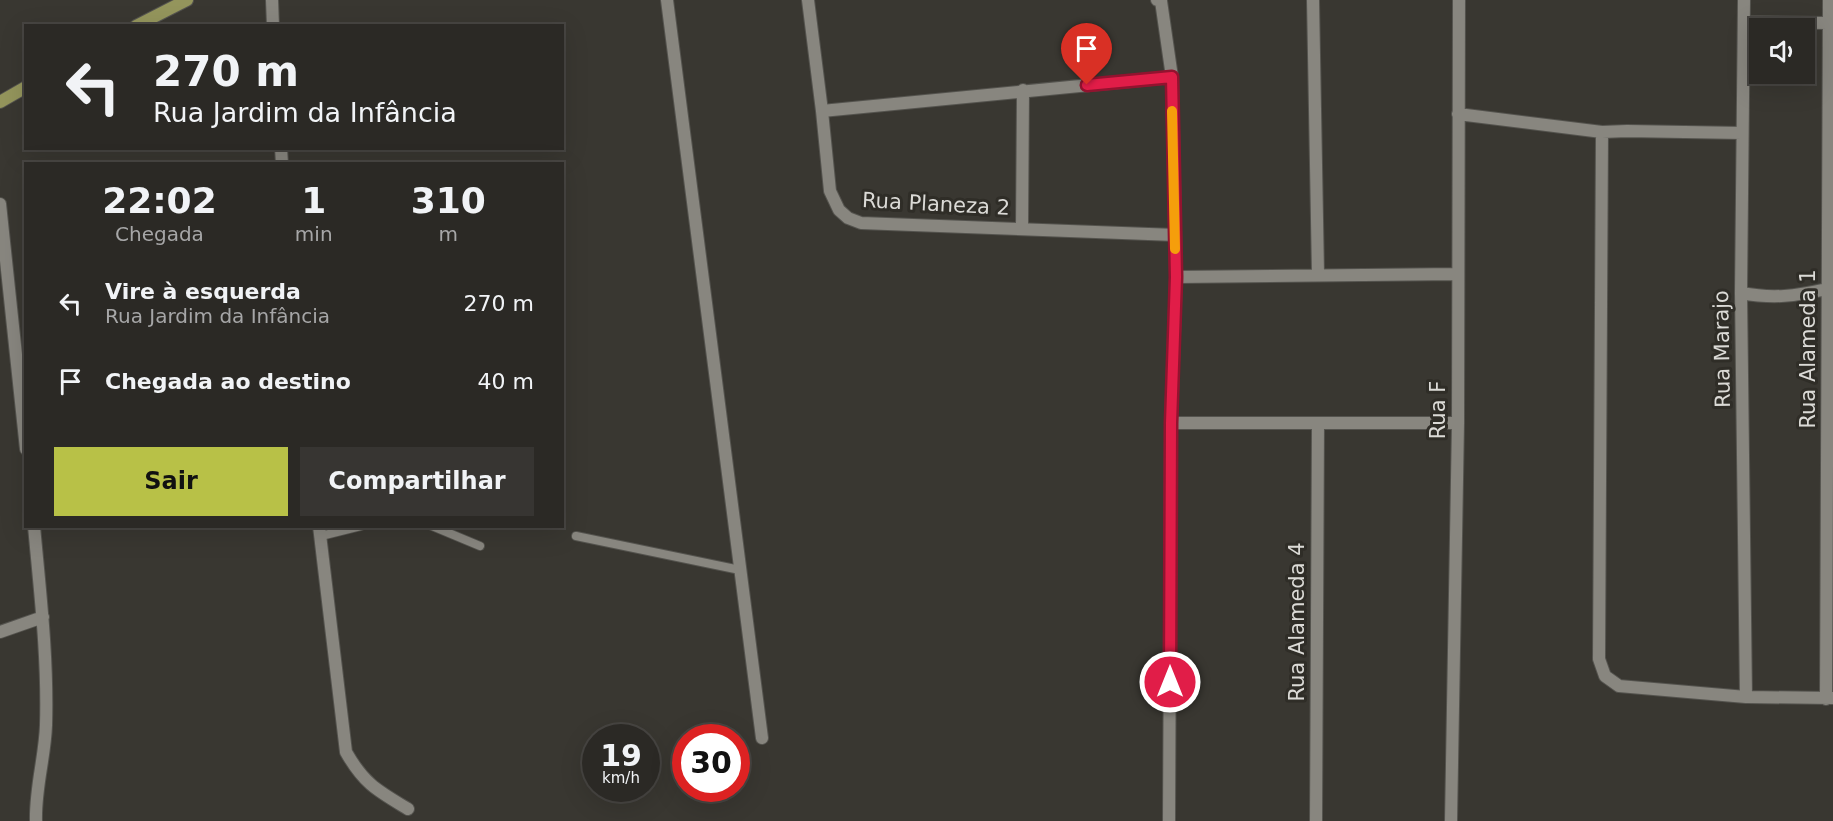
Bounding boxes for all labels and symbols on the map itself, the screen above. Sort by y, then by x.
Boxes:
pin [1061,23,1112,85]
street label: Rua Planeza 2 [861,188,1011,220]
street label: Rua Alameda 1 [1796,269,1820,429]
street label: Rua Marajo [1709,290,1735,408]
street label: Rua F [1426,381,1450,439]
street label: Rua Alameda 4 [1285,542,1309,702]
position arrow [1138,650,1202,714]
speed limit sign: 30 [672,724,750,802]

